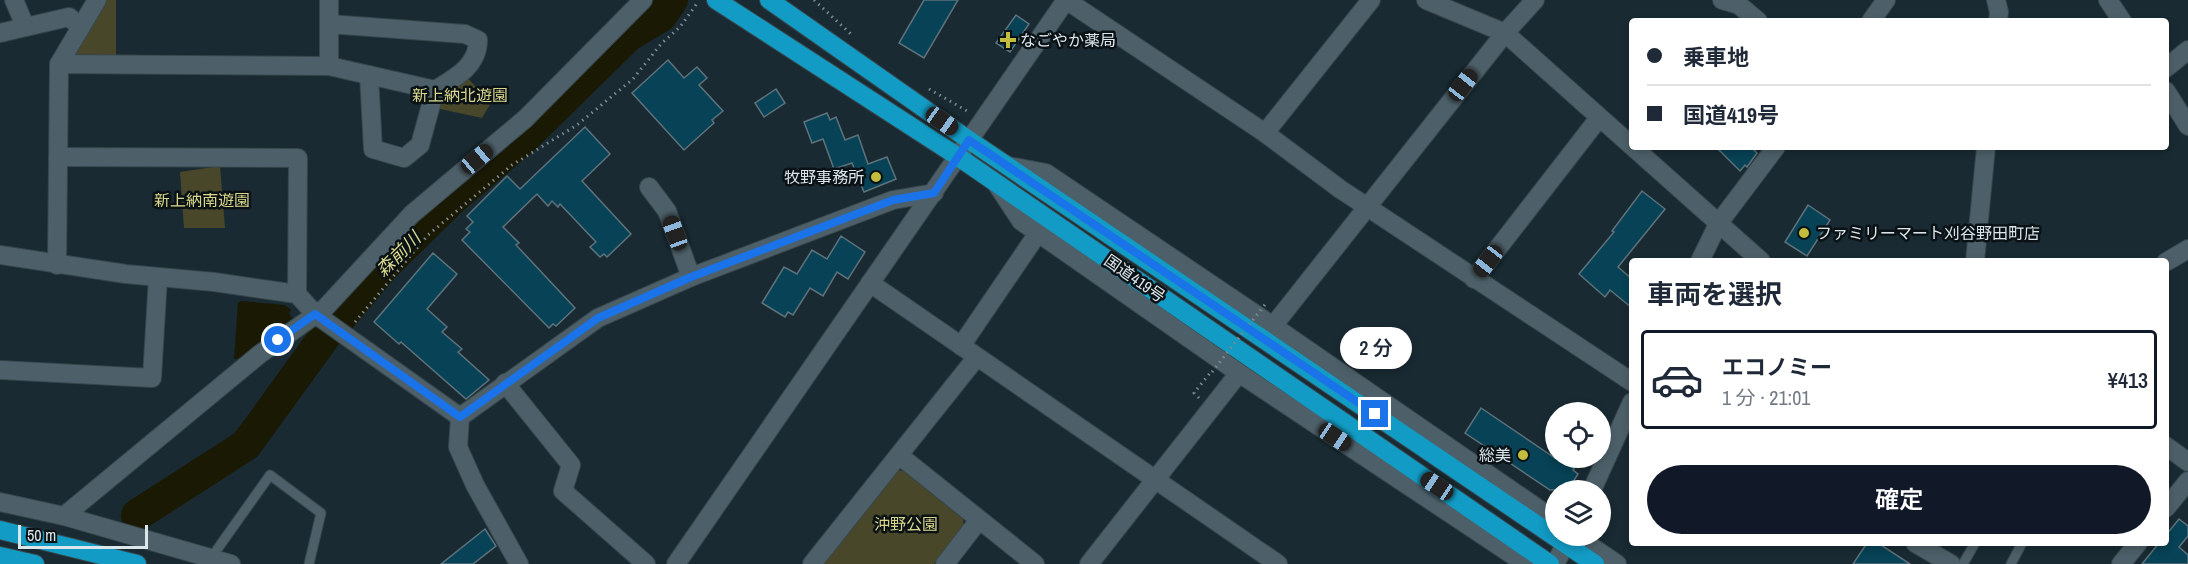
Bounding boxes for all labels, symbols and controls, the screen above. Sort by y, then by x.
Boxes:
place label: なごやか薬局 [1020,29,1116,51]
marker: なごやか薬局 [1001,33,1015,47]
text: 乗車地 [1683,42,1749,72]
car [1445,65,1481,105]
park label: 新上納北遊園 [412,84,508,106]
text: 国道419号 [1683,100,1779,130]
car [922,103,962,139]
car [457,141,497,177]
place label: 牧野事務所 [784,166,864,188]
marker: 牧野事務所 [869,170,883,184]
park label: 新上納南遊園 [154,189,250,211]
car [660,213,690,253]
place label: ファミリーマート刈谷野田町店 [1816,222,2040,244]
water label: 森前川 [370,225,427,282]
marker: ファミリーマート刈谷野田町店 [1797,226,1811,240]
car [1470,241,1506,281]
street label: 国道419号 [1100,249,1170,307]
text: 車両を選択 [1647,276,1782,312]
route start [264,326,291,353]
callout: 2 分 [1339,327,1411,369]
text: 2 分 [1359,334,1393,361]
text: エコノミー [1722,352,1832,382]
icon: car [1650,353,1704,407]
text: ¥413 [2108,365,2148,395]
text: 1 分 · 21:01 [1722,384,1810,411]
route end [1361,400,1388,427]
map controls [1545,402,1611,546]
button: locate [1545,402,1611,468]
car [1315,419,1355,455]
place label: 総美 [1479,444,1511,466]
marker: 総美 [1516,448,1530,462]
button: 確定 [1647,465,2151,534]
car [1417,468,1457,504]
button: layers [1545,480,1611,546]
park label: 沖野公園 [874,513,938,535]
scale bar [18,522,148,550]
text: 50 m [27,524,56,546]

